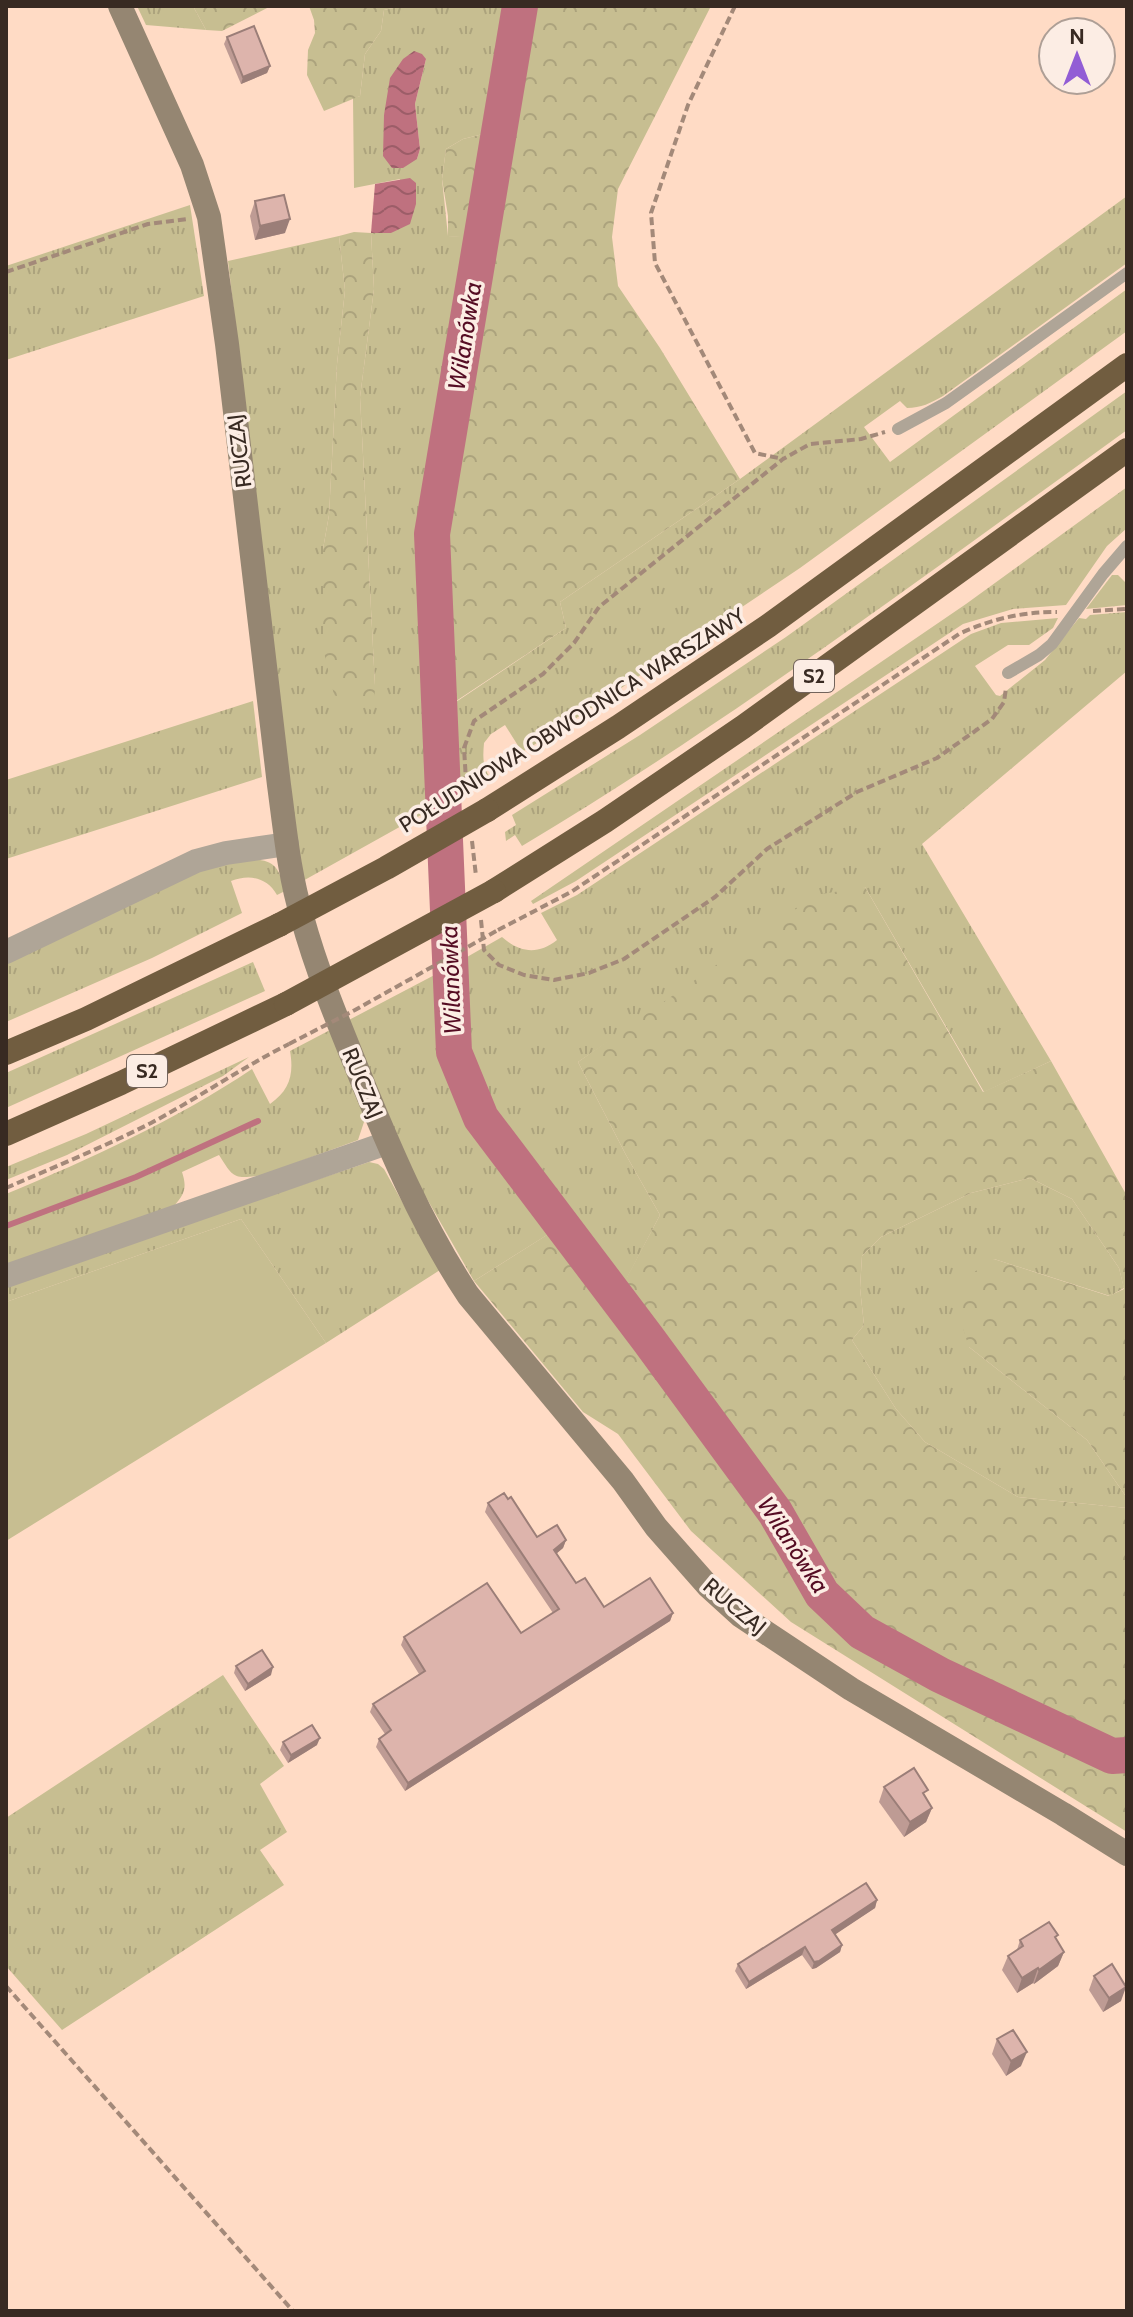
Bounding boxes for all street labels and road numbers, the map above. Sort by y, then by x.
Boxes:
street label: RUCZAJ [222,413,257,489]
street label: POŁUDNIOWA OBWODNICA WARSZAWY [394,602,751,839]
road number: S2 [794,660,834,692]
street label: RUCZAJ [336,1044,389,1123]
road number: S2 [127,1055,167,1087]
street label: RUCZAJ [698,1572,772,1641]

